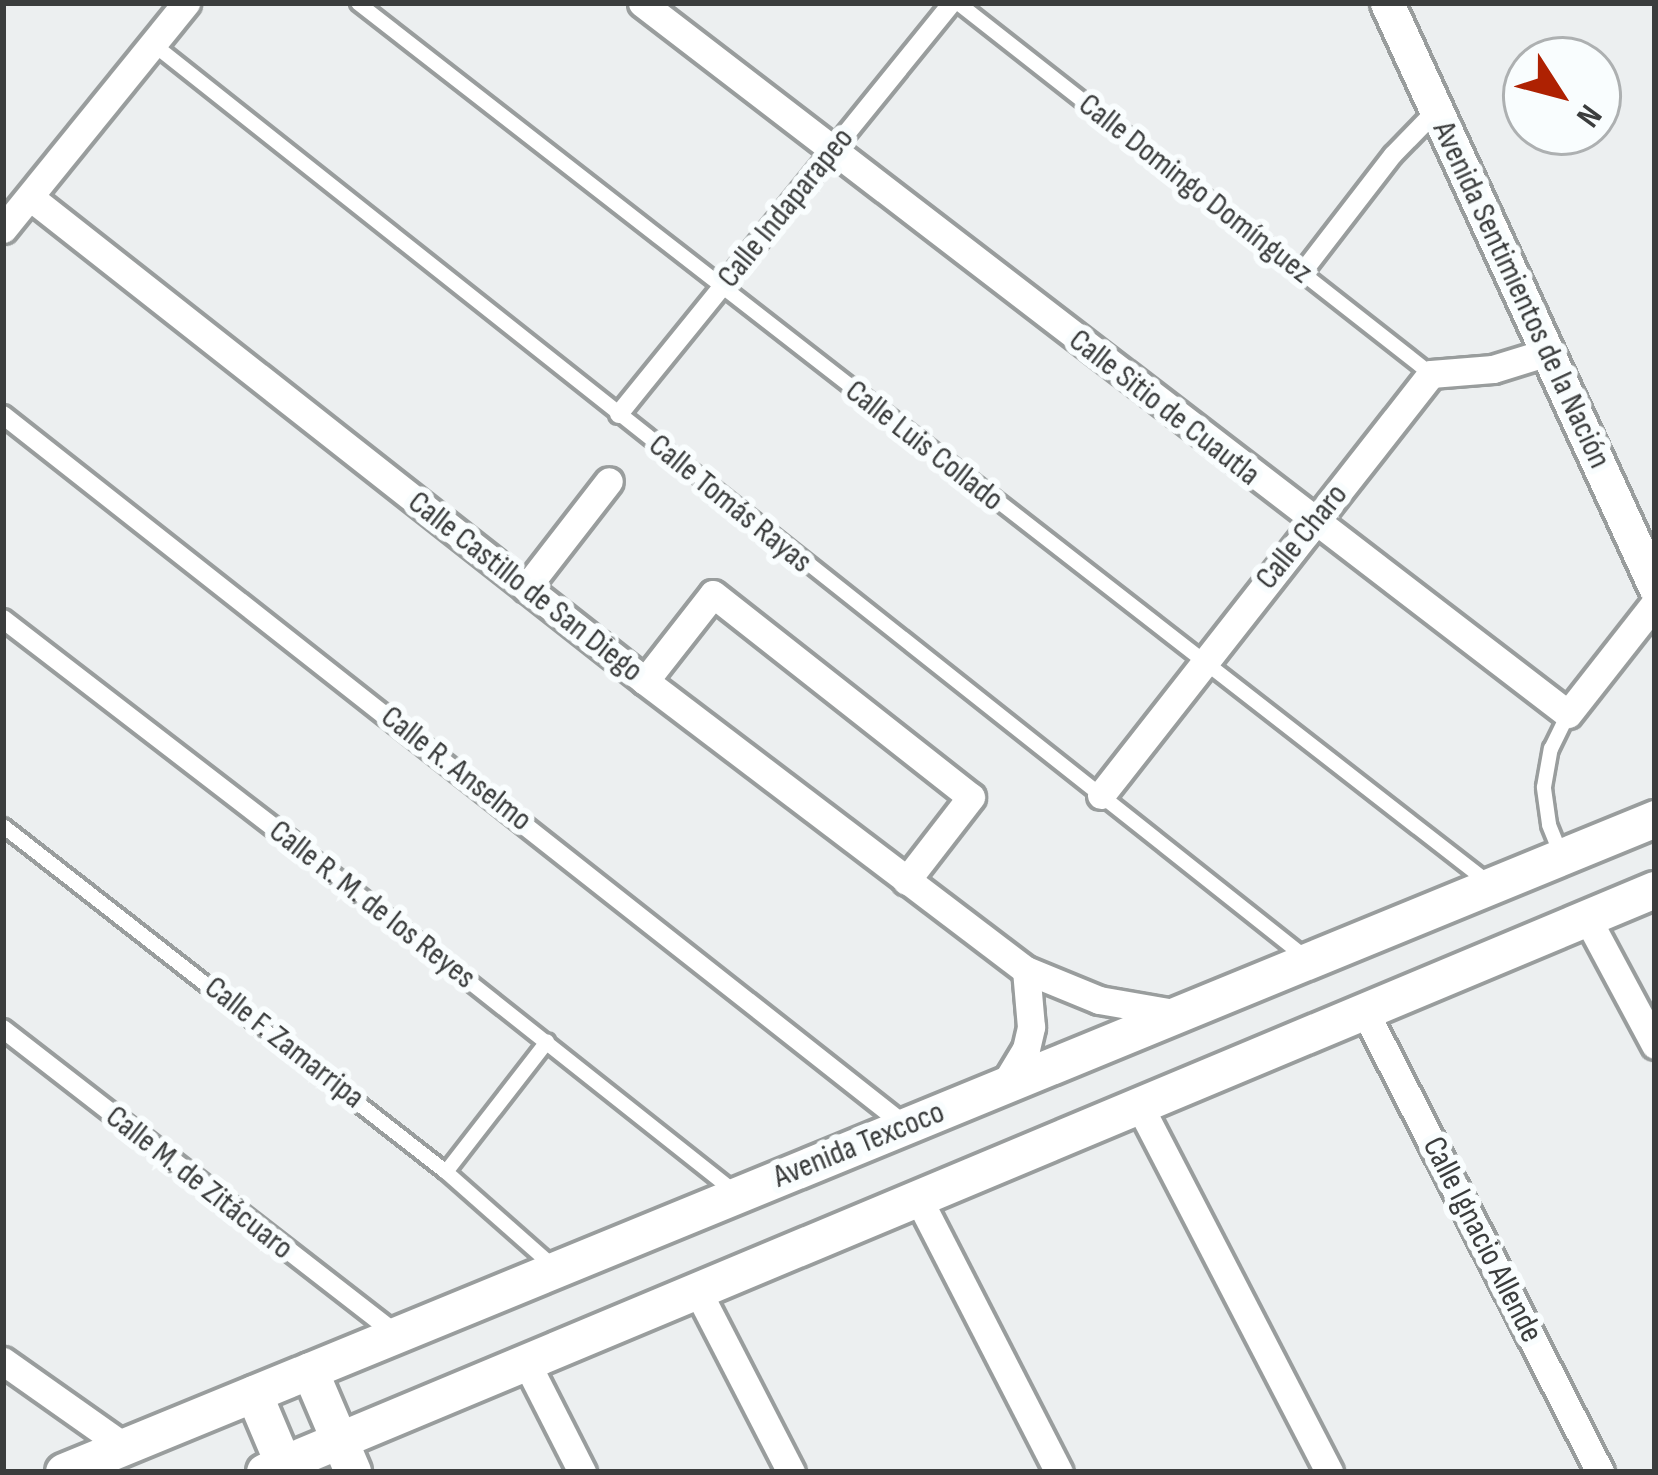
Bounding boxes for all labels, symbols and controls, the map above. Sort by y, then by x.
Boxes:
north arrow [1502,36,1622,156]
street label: Calle Domingo Domínguez [1070,85,1320,293]
street label: Avenida Sentimientos de la Nación [1423,115,1619,475]
street label: Calle Indaparapeo [709,120,863,296]
street label: Calle Sitio de Cuautla [1061,321,1267,495]
street label: Calle Luis Collado [837,372,1011,520]
street label: Calle Tomás Rayas [640,426,820,582]
street label: Calle Charo [1247,476,1357,598]
street label: Calle Castillo de San Diego [400,483,650,691]
street label: Calle R. Anselmo [373,698,539,840]
street label: Calle R. M. de los Reyes [261,812,483,998]
street label: Calle F. Zamarripa [196,968,372,1118]
street label: Avenida Texcoco [768,1093,950,1197]
street label: Calle M. de Zitácuaro [97,1097,301,1269]
street label: Calle Ignacio Allende [1413,1131,1551,1349]

